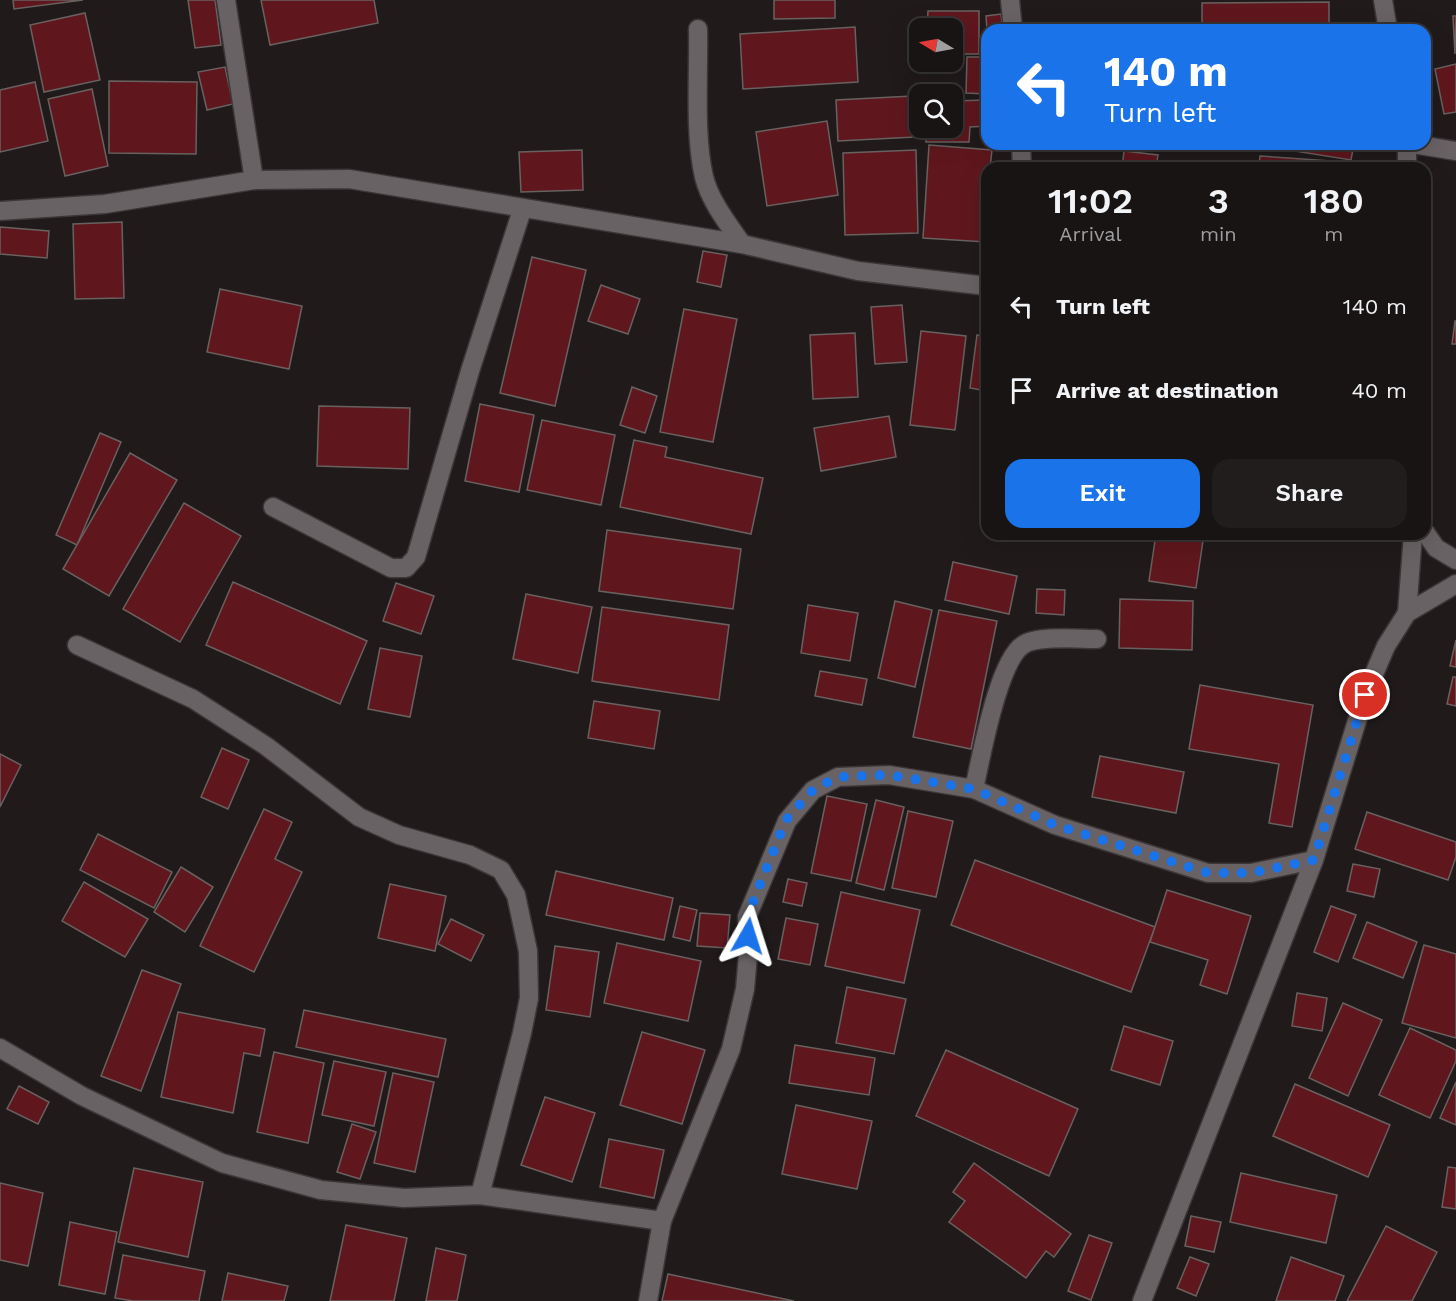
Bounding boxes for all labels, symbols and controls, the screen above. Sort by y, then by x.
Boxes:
north arrow [909,18,963,72]
map controls [909,18,963,138]
text: 140 m [1104,47,1228,96]
icon: left [1005,48,1083,126]
button: search [909,84,963,138]
text: Turn left [1104,97,1216,129]
text: 11:02 [1048,180,1133,222]
text: 3 [1208,180,1229,222]
text: 180 [1304,180,1364,222]
text: Arrival [1059,222,1122,246]
text: min [1200,222,1237,246]
text: m [1324,222,1343,246]
icon: left [1005,290,1038,323]
text: Turn left [1056,294,1150,319]
text: 140 m [1343,294,1407,319]
icon: arrive [1005,374,1038,407]
text: Arrive at destination [1056,378,1279,403]
text: 40 m [1351,378,1407,403]
button: Exit [1005,459,1200,528]
button: Share [1212,459,1407,528]
pin [1339,669,1390,720]
icon: arrive [1348,678,1381,711]
position arrow [716,904,780,968]

